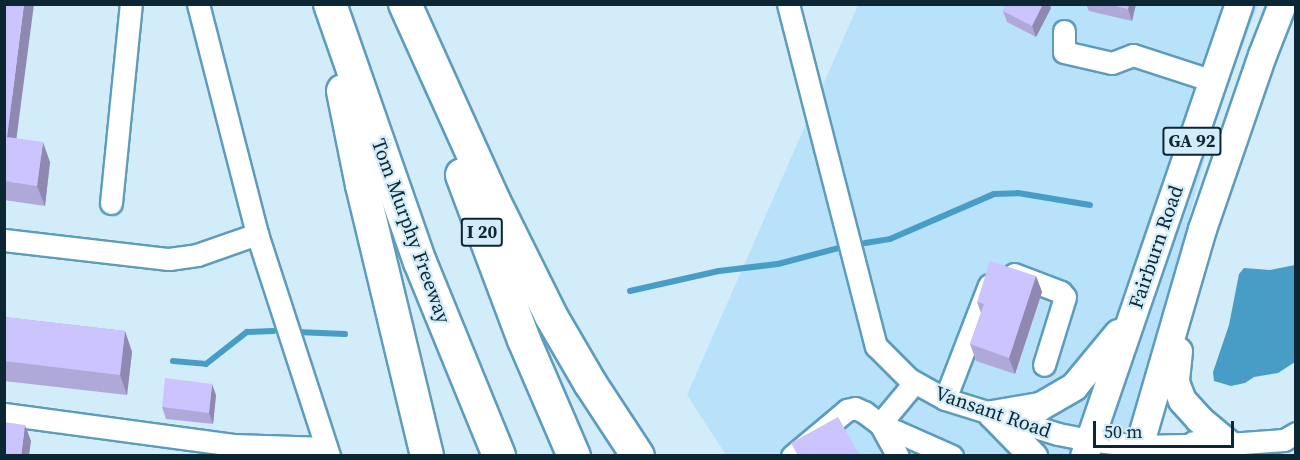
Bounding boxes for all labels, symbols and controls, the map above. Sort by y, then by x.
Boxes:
road number: GA 92 [1162,126,1222,156]
street label: Tom Murphy Freeway [366,135,456,327]
street label: Fairburn Road [1124,182,1188,312]
road number: I 20 [460,217,504,247]
street label: Vansant Road [932,381,1054,443]
scale bar [1096,409,1237,447]
text: 50 m [1104,419,1142,444]

